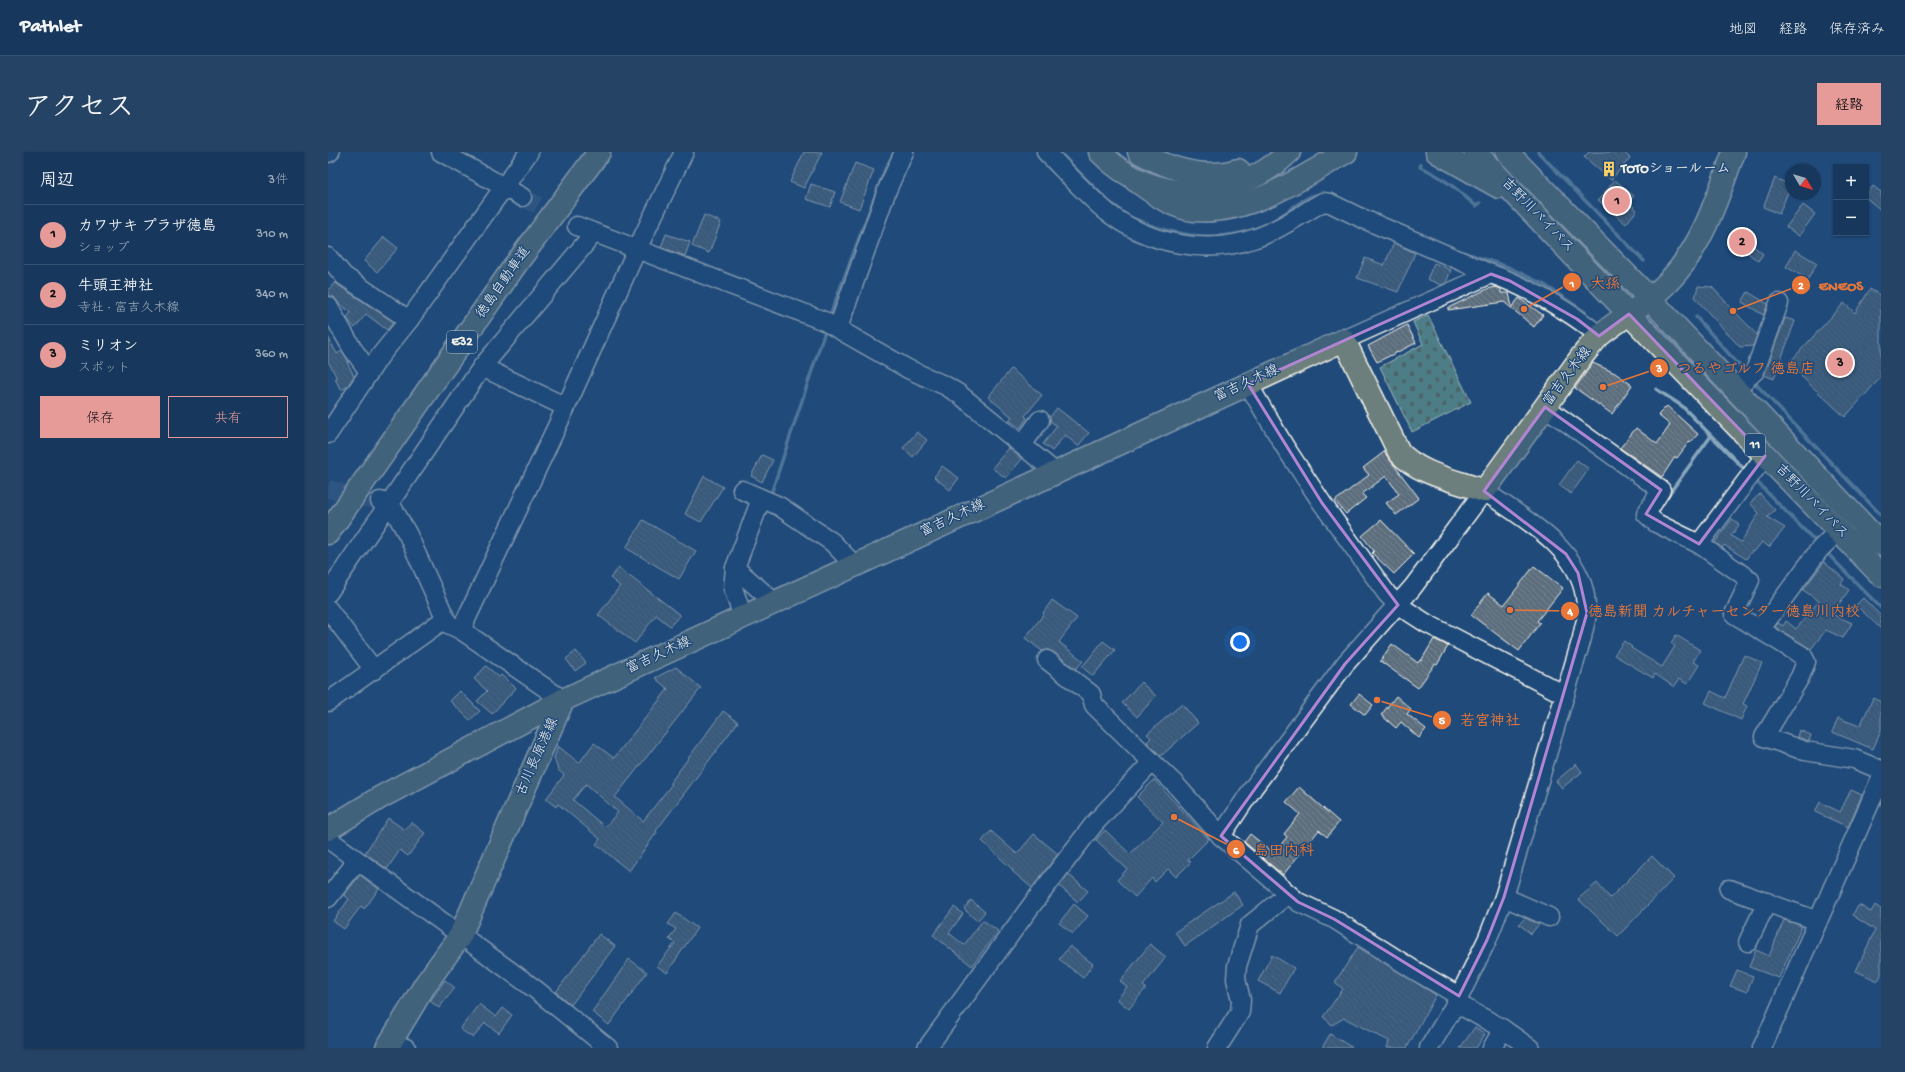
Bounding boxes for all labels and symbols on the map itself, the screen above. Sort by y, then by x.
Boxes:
building icon: TOTOショールーム [1600,160,1618,178]
place label: TOTOショールーム [1620,161,1730,178]
north arrow [1785,164,1821,200]
street label: 吉野川バイパス [1497,175,1577,257]
pin: 1 [1604,186,1630,216]
pin: 2 [1729,227,1755,257]
street label: 徳島自動車道 [473,244,535,322]
callout: 大孫 [1562,269,1628,296]
callout: ENEOS [1791,271,1871,298]
text: 大孫 [1590,276,1620,294]
text: 1 [1569,278,1575,292]
text: ENEOS [1819,278,1864,296]
text: 2 [1798,280,1804,294]
road number: E32 [447,331,477,353]
street label: 富吉久木線 [1540,344,1596,410]
pin: 3 [1827,348,1853,378]
callout: つるやゴルフ 徳島店 [1649,354,1823,381]
text: つるやゴルフ 徳島店 [1677,360,1815,379]
street label: 富吉久木線 [1212,362,1282,406]
text: 3 [1655,363,1662,377]
road number: 11 [1745,434,1765,456]
street label: 吉野川バイパス [1771,461,1851,543]
street label: 富吉久木線 [918,497,988,541]
callout: 徳島新聞 カルチャーセンター徳島川内校 [1560,598,1869,625]
text: 徳島新聞 カルチャーセンター徳島川内校 [1588,603,1860,622]
text: 4 [1566,606,1573,620]
your location [1230,632,1250,652]
street label: 富吉久木線 [624,634,694,678]
callout: 若宮神社 [1432,706,1528,733]
text: 若宮神社 [1460,712,1520,731]
street label: 古川長原港線 [513,715,563,799]
text: 5 [1439,715,1446,729]
callout: 島田内科 [1226,836,1322,863]
text: 島田内科 [1254,842,1314,861]
text: 6 [1233,845,1240,859]

